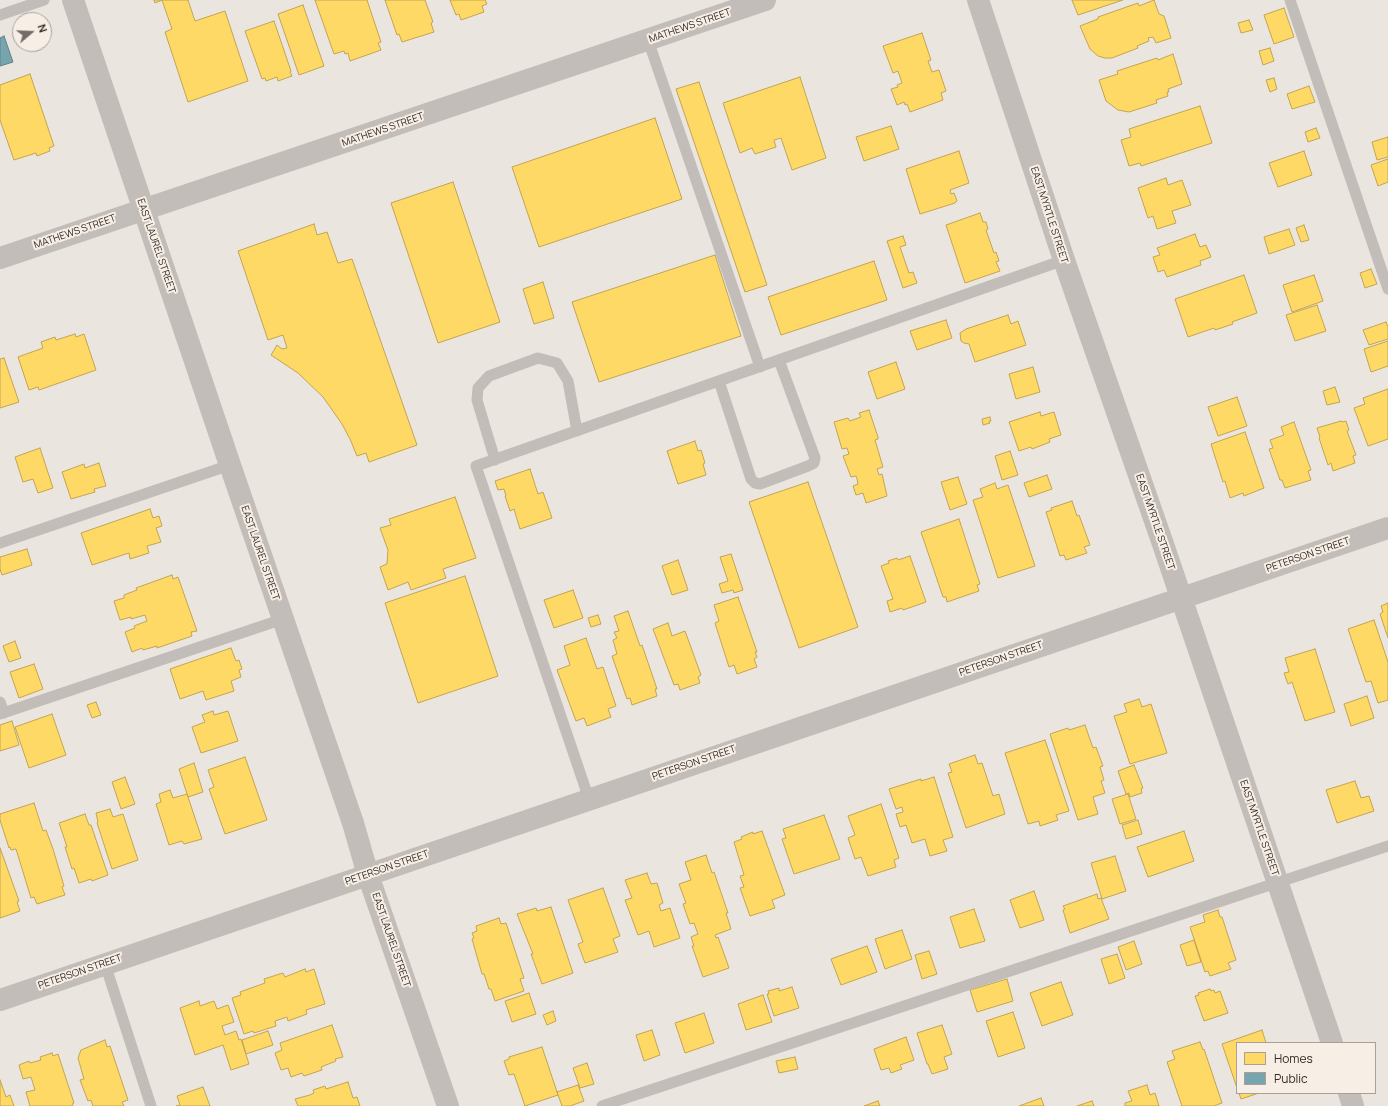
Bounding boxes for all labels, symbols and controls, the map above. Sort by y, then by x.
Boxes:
street label: MATHEWS STREET [647,6,733,46]
north arrow [12,12,52,52]
text: N [34,22,51,34]
street label: MATHEWS STREET [340,110,426,150]
street label: EAST MYRTLE STREET [1028,165,1070,265]
street label: EAST LAUREL STREET [134,197,178,295]
street label: MATHEWS STREET [32,212,118,252]
street label: EAST MYRTLE STREET [1133,472,1177,572]
street label: EAST LAUREL STREET [238,504,282,602]
street label: PETERSON STREET [1265,535,1351,575]
street label: PETERSON STREET [958,639,1044,679]
street label: PETERSON STREET [651,743,737,783]
street label: EAST MYRTLE STREET [1237,778,1281,878]
street label: PETERSON STREET [344,848,430,888]
street label: EAST LAUREL STREET [369,891,413,989]
street label: PETERSON STREET [37,952,123,992]
legend [1236,1042,1376,1094]
text: Homes [1274,1050,1313,1067]
text: Public [1274,1070,1308,1087]

